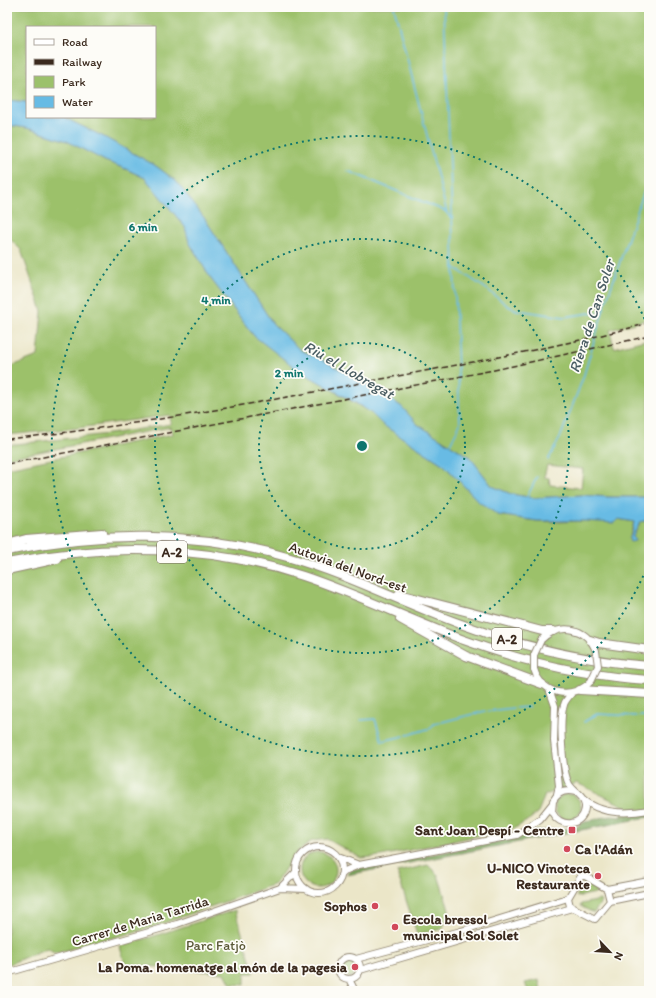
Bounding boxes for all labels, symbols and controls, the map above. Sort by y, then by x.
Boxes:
legend [26,26,156,118]
text: Road [62,35,88,49]
text: Railway [62,55,102,69]
text: Park [62,75,86,89]
text: Water [62,95,93,109]
text: 6 min [129,220,158,234]
water label: Riera de Can Soler [565,255,619,375]
text: 4 min [201,293,231,307]
water label: Riu el Llobregat [301,337,398,404]
text: 2 min [275,366,304,380]
centre of rings [355,439,369,453]
street label: Autovia del Nord-est [287,538,409,597]
road number: A-2 [157,541,187,563]
road number: A-2 [492,628,522,650]
place label: Sant Joan Despí - Centre [415,822,564,839]
marker: Sant Joan Despí - Centre [567,825,577,835]
place label: Ca l'Adán [575,841,633,858]
marker: Ca l'Adán [562,844,572,854]
place label: U-NICO Vinoteca Restaurante [487,860,591,893]
marker: U-NICO Vinoteca Restaurante [593,871,603,881]
street label: Carrer de Maria Tarrida [70,892,211,950]
place label: Sophos [324,898,367,915]
marker: Sophos [370,901,380,911]
place label: Escola bressol municipal Sol Solet [402,911,519,944]
marker: Escola bressol municipal Sol Solet [390,922,400,932]
north arrow [590,932,630,972]
park label: Parc Fatjò [186,937,246,954]
text: N [611,950,626,962]
place label: La Poma. homenatge al món de la pagesia [98,959,348,976]
marker: La Poma. homenatge al món de la pagesia [350,962,360,972]

